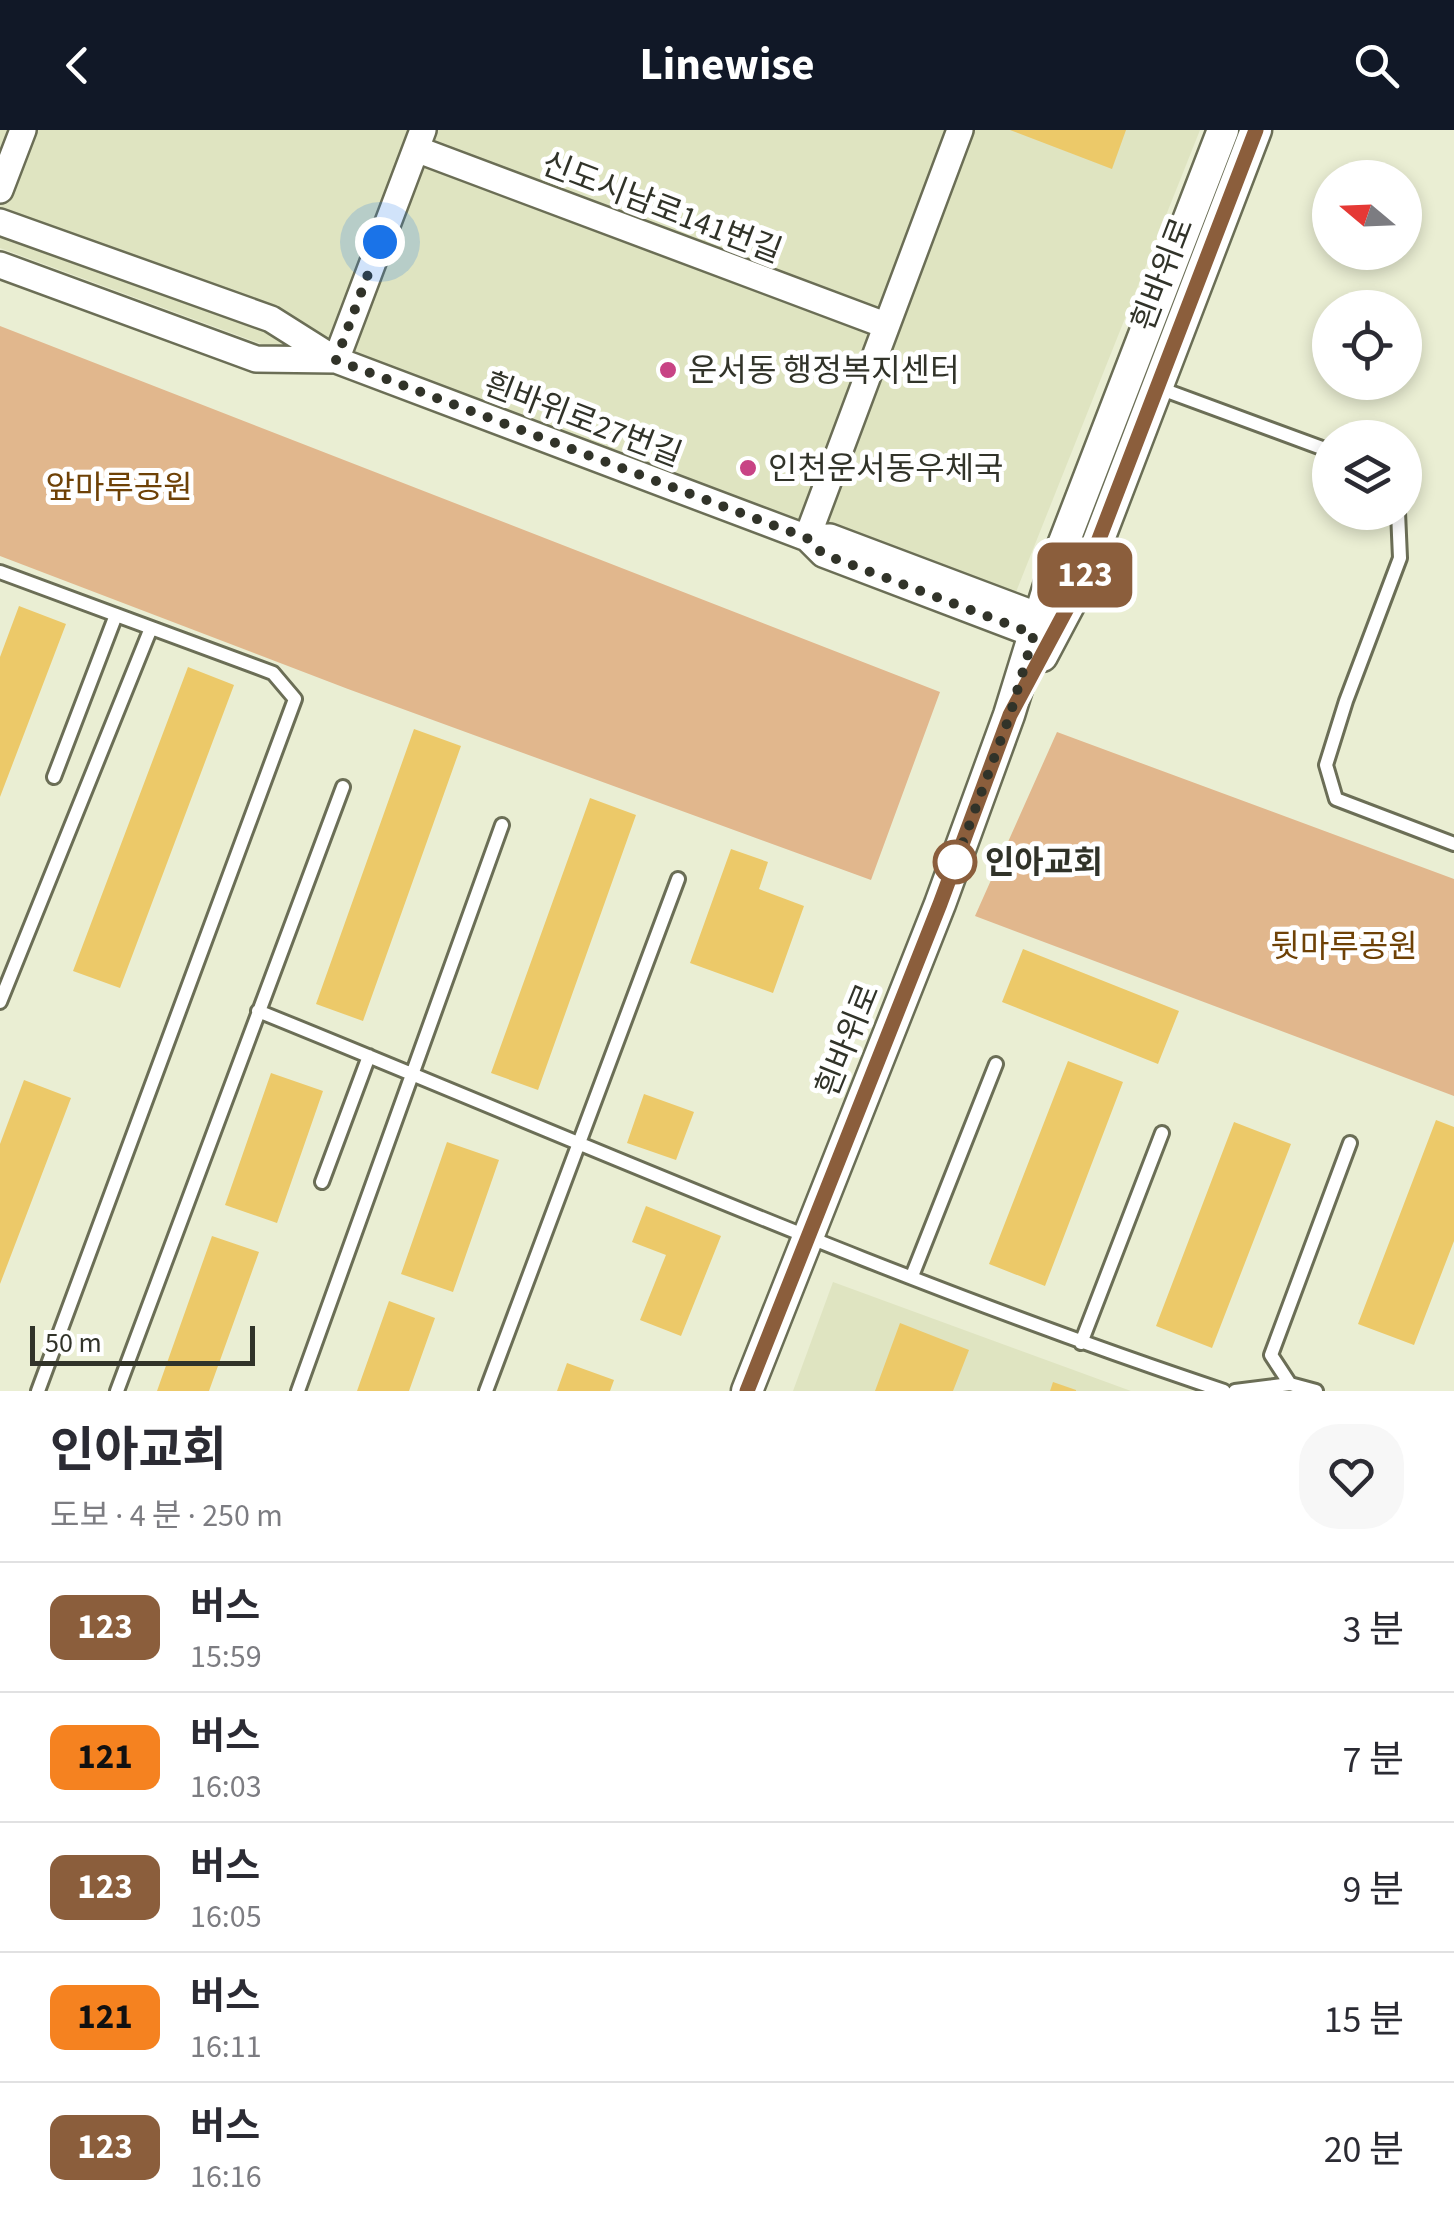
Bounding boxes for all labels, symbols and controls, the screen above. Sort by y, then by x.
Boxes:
text: Linewise [639,33,815,97]
icon: back [50,38,105,93]
icon: search [1349,38,1404,93]
street label: 신도시남로141번길 [535,141,788,275]
north arrow [1312,160,1422,270]
map controls [1312,160,1422,530]
street label: 흰바위로 [1120,211,1206,338]
your location [355,217,405,267]
button: locate [1312,290,1422,400]
place label: 운서동 행정복지센터 [688,348,959,394]
marker: 운서동 행정복지센터 [657,359,679,381]
street label: 흰바위로27번길 [477,361,688,479]
button: layers [1312,420,1422,530]
place label: 인천운서동우체국 [768,446,1004,492]
marker: 인천운서동우체국 [737,457,759,479]
park label: 앞마루공원 [45,465,193,511]
line badge: 123 [1028,542,1142,608]
text: 123 [1057,550,1113,600]
place label: 인아교회 [985,840,1103,886]
marker: 인아교회 [934,841,976,883]
park label: 뒷마루공원 [1270,924,1418,970]
street label: 흰바위로 [805,977,891,1104]
scale bar [30,1321,255,1366]
text: 50 m [45,1323,102,1363]
text: 인아교회 [50,1417,227,1485]
button: heart [1299,1424,1404,1529]
text: 도보 · 4 분 · 250 m [50,1493,283,1539]
text: 버스 [190,1580,260,1634]
text: 123 [77,1602,133,1652]
text: 3 분 [1343,1603,1404,1657]
text: 15:59 [190,1634,262,1680]
text: 버스 [190,1710,260,1764]
text: 121 [77,1732,133,1782]
text: 7 분 [1343,1733,1404,1787]
text: 16:03 [190,1764,262,1810]
text: 버스 [190,1840,260,1894]
text: 123 [77,1862,133,1912]
text: 9 분 [1343,1863,1404,1917]
text: 16:05 [190,1894,262,1940]
text: 버스 [190,1970,260,2024]
text: 121 [77,1992,133,2042]
text: 15 분 [1324,1993,1404,2047]
text: 16:11 [190,2024,262,2070]
text: 버스 [190,2100,260,2154]
text: 123 [77,2122,133,2172]
text: 20 분 [1324,2123,1404,2177]
text: 16:16 [190,2154,262,2200]

